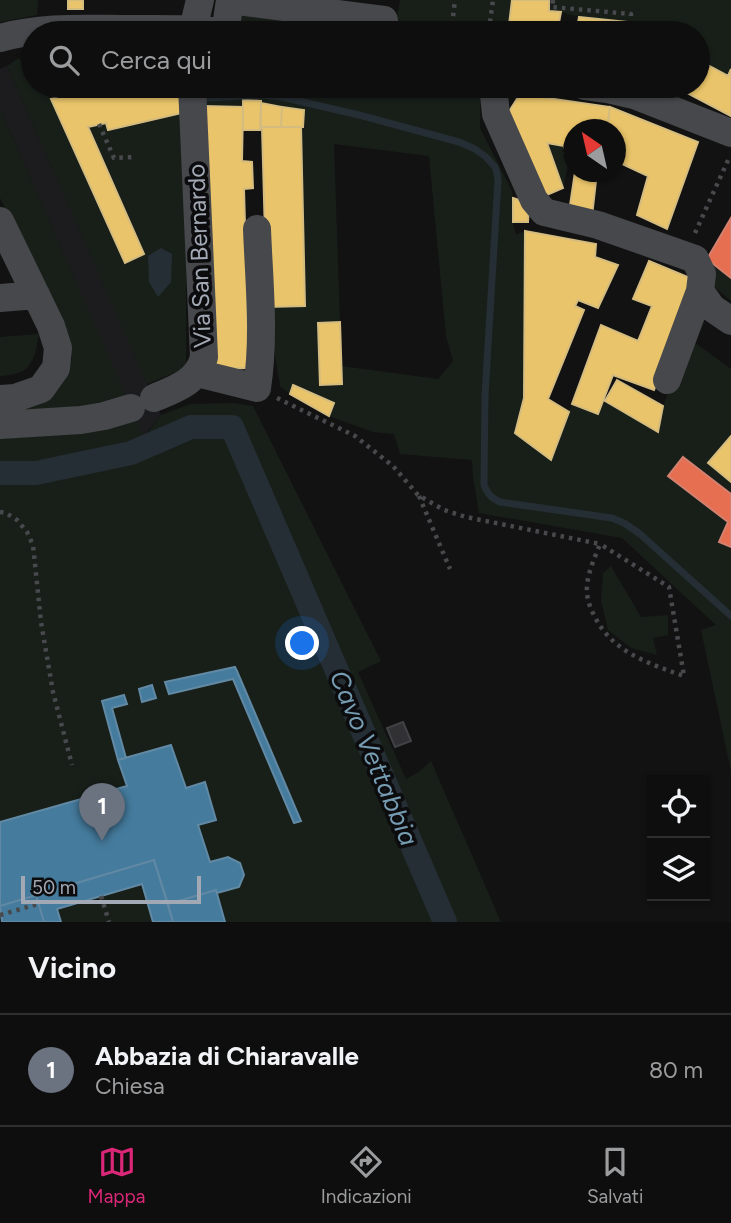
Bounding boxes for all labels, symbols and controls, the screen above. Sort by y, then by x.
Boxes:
search box [21,21,710,98]
icon: search [45,41,83,79]
text: Cerca qui [101,44,212,76]
north arrow [563,119,626,182]
street label: Via San Bernardo [181,163,217,349]
your location [285,626,319,660]
water label: Cavo Vettabbia [323,666,425,850]
map controls [647,775,710,901]
button: locate [647,775,710,838]
pin: 1 [79,783,125,841]
button: layers [647,838,710,901]
scale bar [21,873,201,905]
text: 50 m [32,876,76,899]
text: Vicino [28,949,116,986]
text: Abbazia di Chiaravalle [95,1040,359,1072]
text: 1 [46,1056,56,1084]
text: 80 m [649,1056,703,1084]
text: Chiesa [95,1072,165,1100]
tab: Mappa [88,1143,146,1208]
tab: Indicazioni [321,1143,412,1208]
tab: Salvati [587,1143,643,1208]

